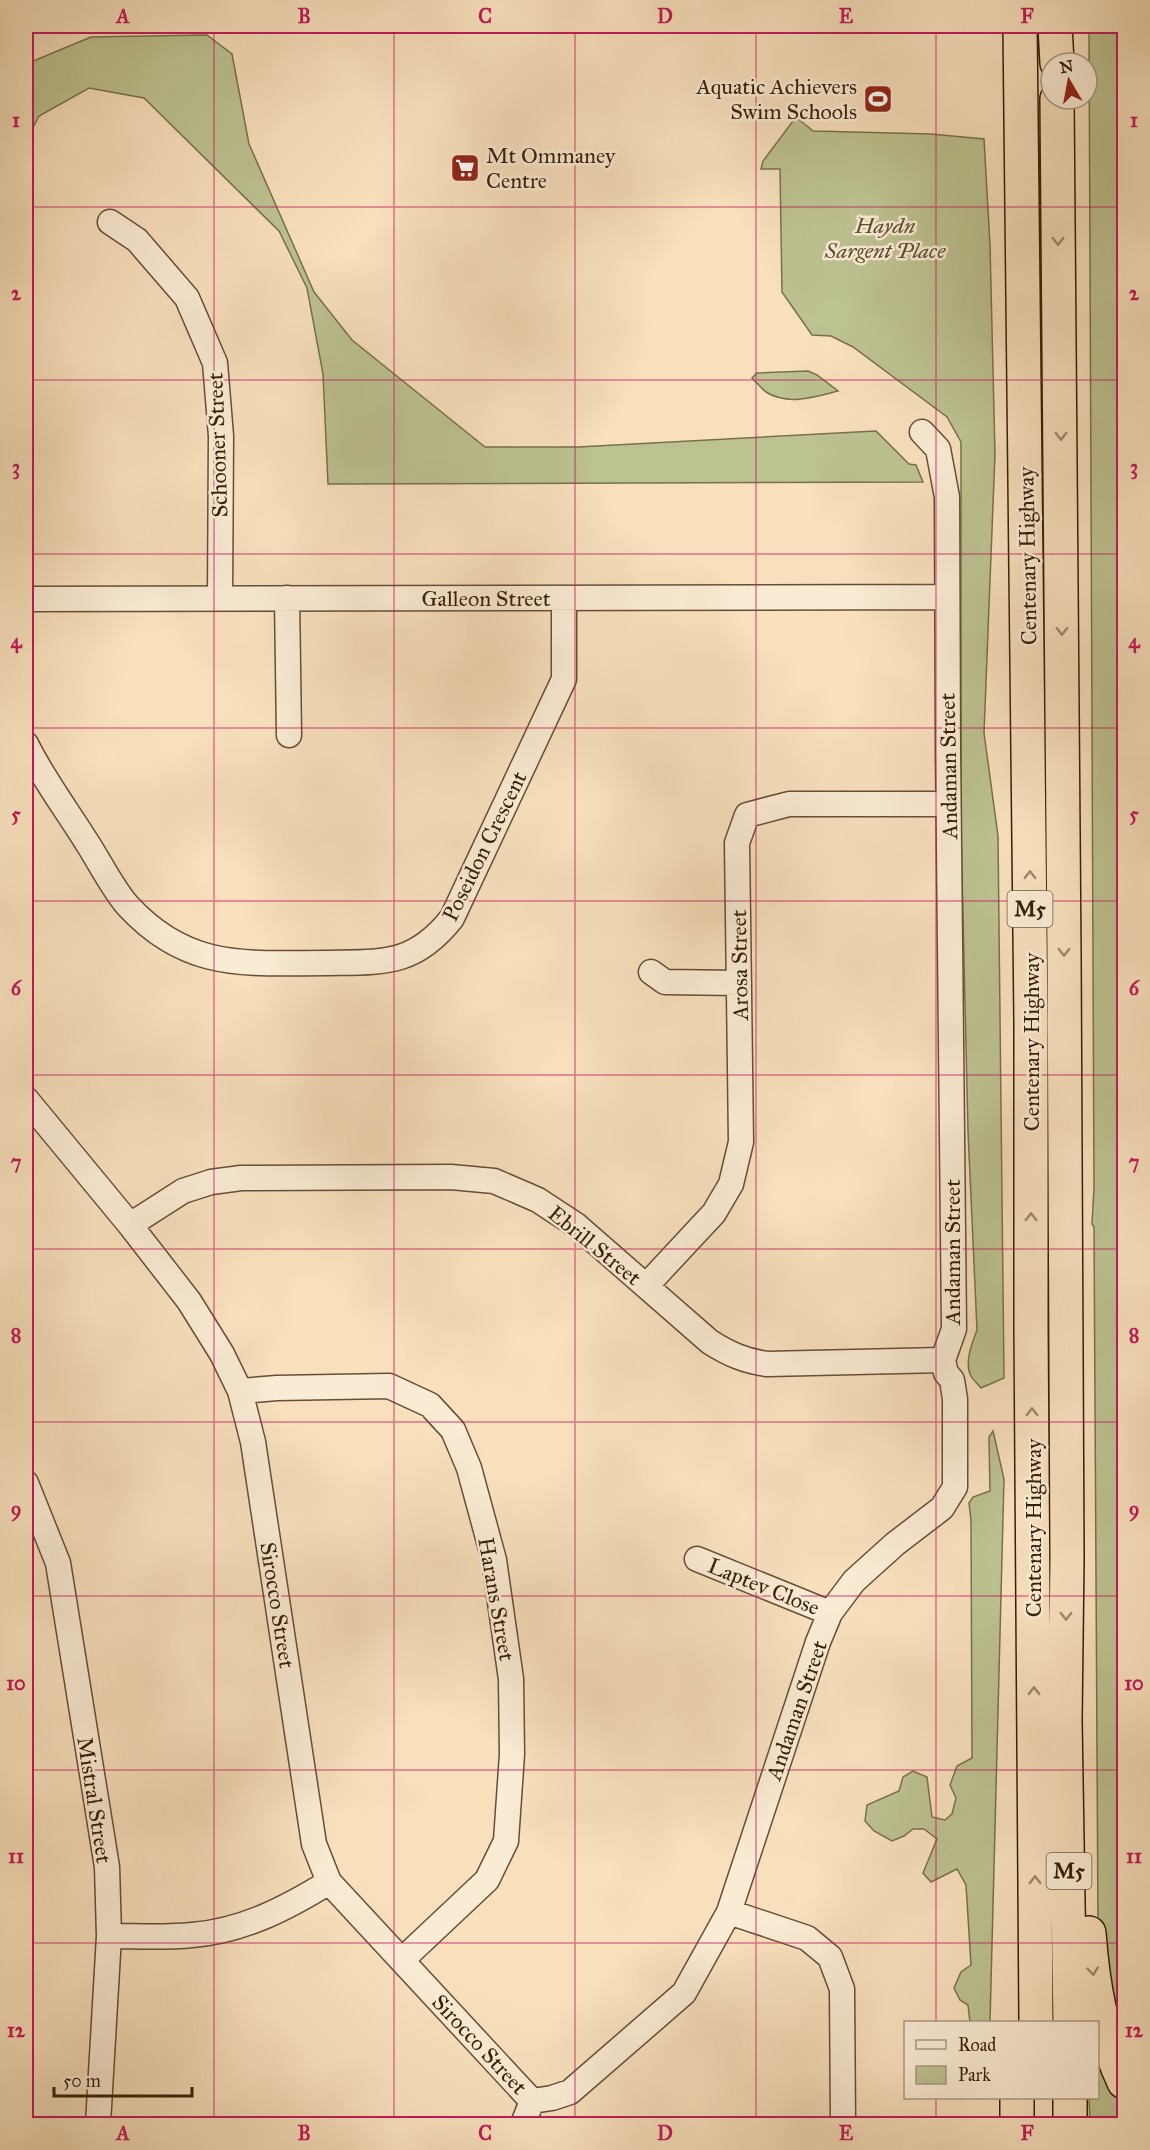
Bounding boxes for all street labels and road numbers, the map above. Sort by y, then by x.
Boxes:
street label: Schooner Street [201,372,234,518]
street label: Centenary Highway [1012,466,1043,645]
street label: Galleon Street [422,585,551,612]
street label: Andaman Street [934,692,963,840]
street label: Poseidon Crescent [436,767,533,926]
road number: M5 [1008,891,1052,927]
street label: Arosa Street [725,909,754,1022]
street label: Centenary Highway [1018,952,1045,1131]
street label: Andaman Street [939,1179,966,1326]
street label: Ebrill Street [543,1200,647,1291]
street label: Centenary Highway [1020,1438,1047,1617]
street label: Harans Street [472,1535,521,1663]
street label: Sirocco Street [254,1540,301,1670]
street label: Laptev Close [704,1552,824,1621]
street label: Andaman Street [760,1636,833,1785]
street label: Mistral Street [71,1735,118,1865]
road number: M5 [1046,1853,1092,1889]
street label: Sirocco Street [426,1989,533,2100]

